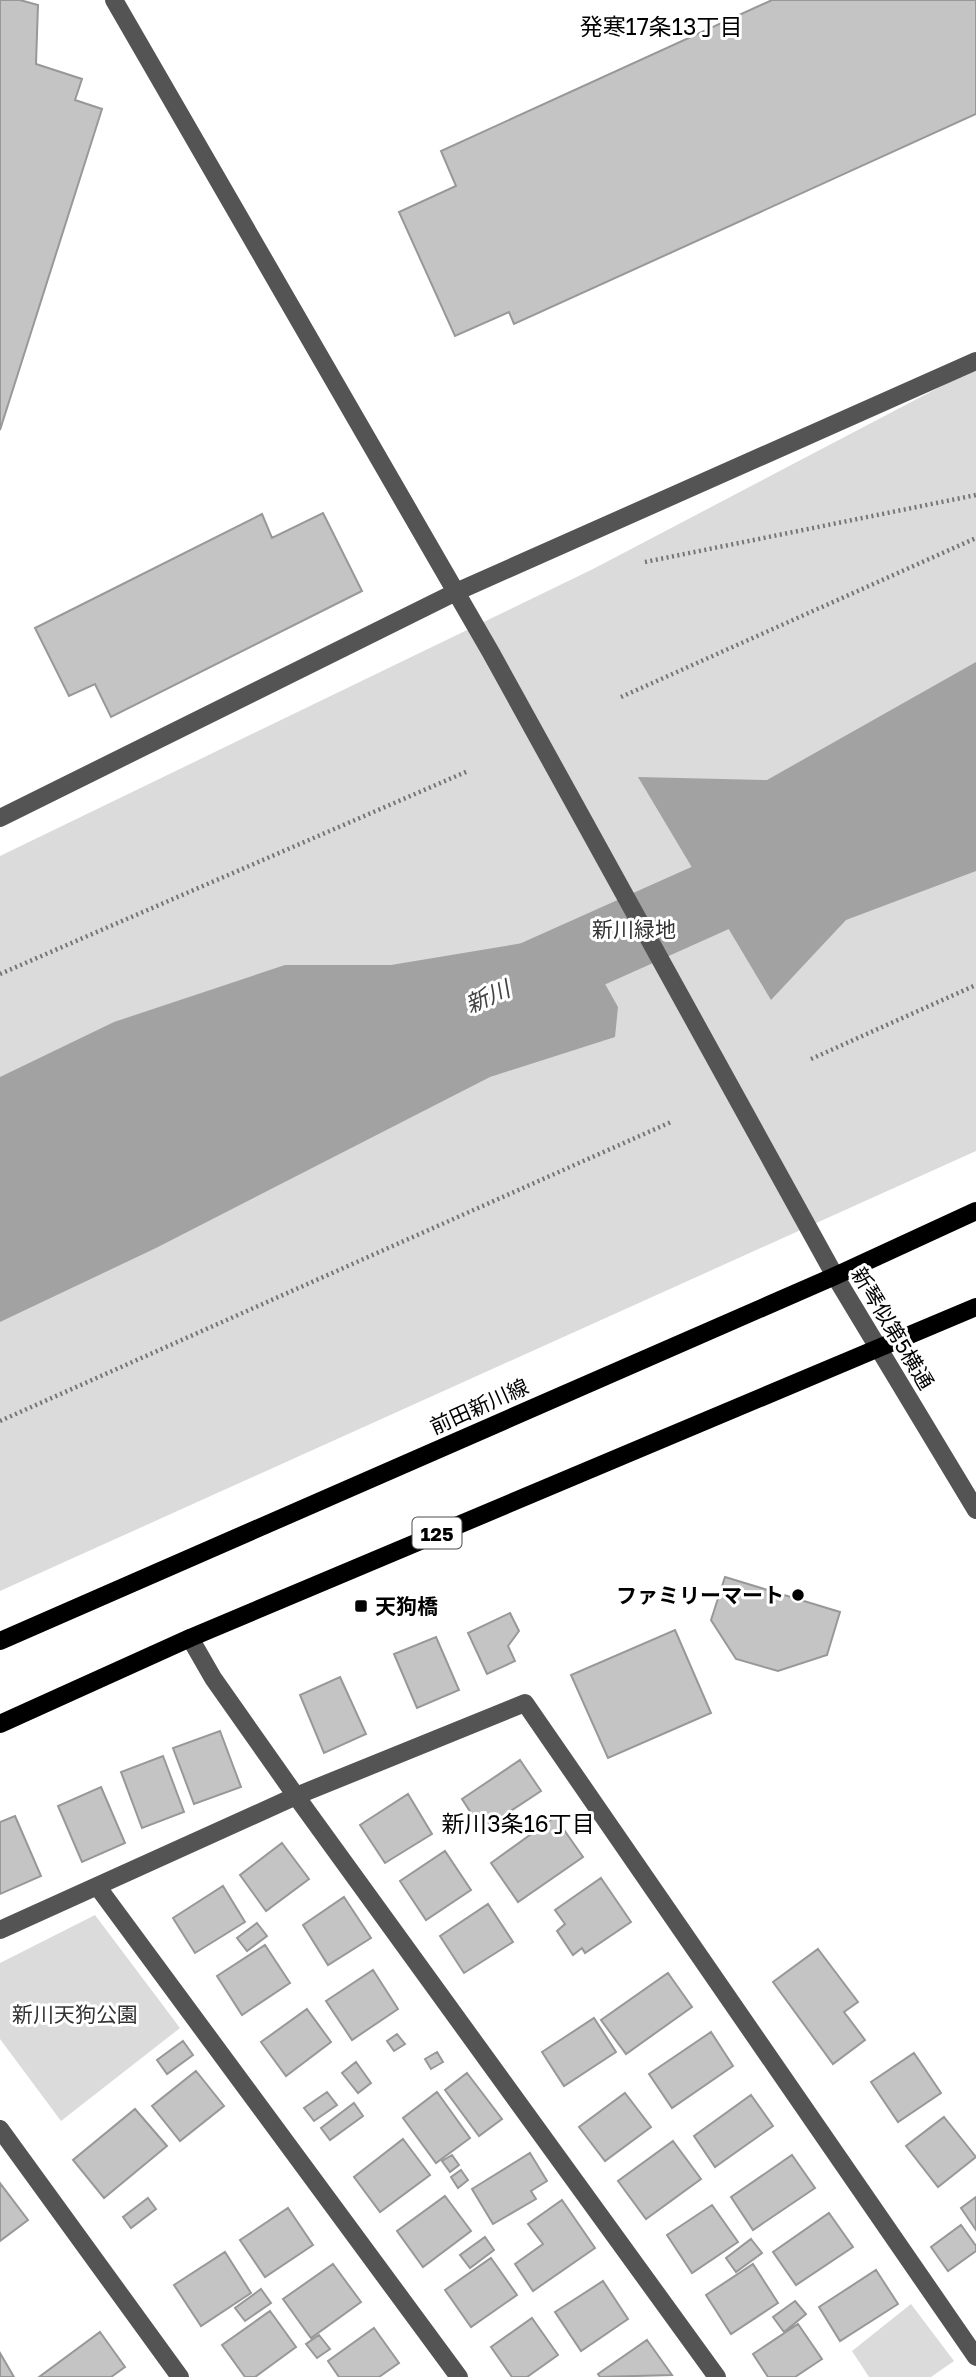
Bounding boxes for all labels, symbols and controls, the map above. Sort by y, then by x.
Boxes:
district label: 発寒17条13丁目 [580,12,742,40]
park label: 新川緑地 [592,916,676,942]
water label: 新川 [460,973,516,1018]
street label: 新琴似第5横通 [846,1262,940,1394]
street label: 前田新川線 [426,1373,532,1439]
road number: 125 [412,1518,462,1548]
place label: ファミリーマート [616,1582,784,1608]
marker: ファミリーマート [790,1587,806,1603]
place label: 天狗橋 [375,1593,438,1619]
marker: 天狗橋 [353,1598,369,1614]
district label: 新川3条16丁目 [441,1809,595,1837]
park label: 新川天狗公園 [12,2001,138,2027]

